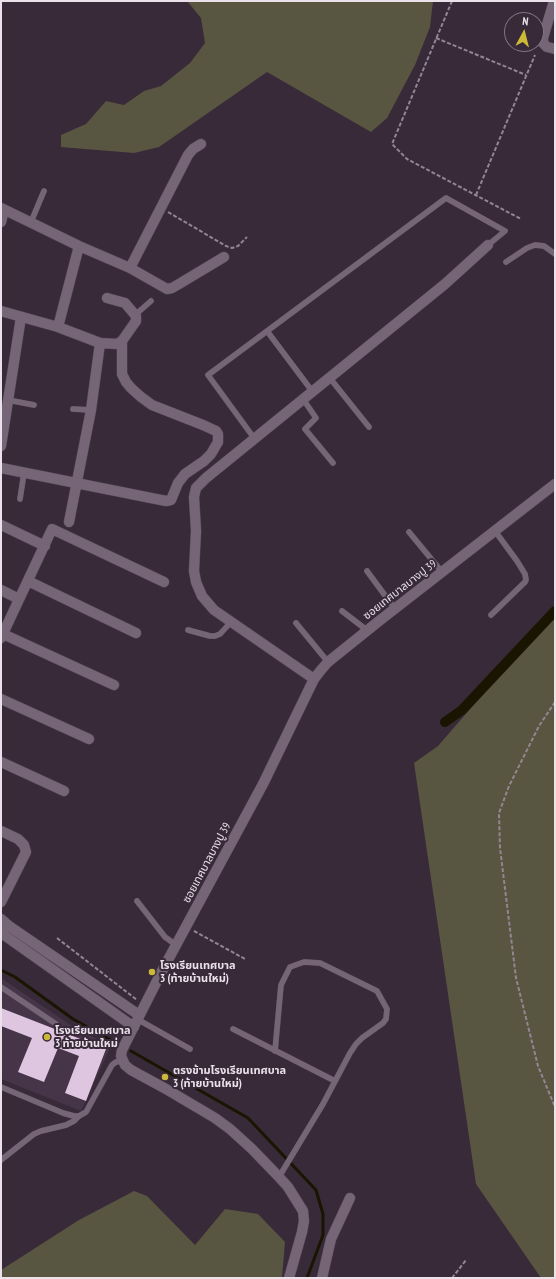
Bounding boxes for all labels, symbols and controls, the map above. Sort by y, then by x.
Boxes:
north arrow [504,12,544,52]
text: N [522,14,529,28]
street label: ซอยเทศบาลบางปู 39 [361,557,439,623]
street label: ซอยเทศบาลบางปู 39 [180,821,234,905]
place label: โรงเรียนเทศบาล 3 (ท้ายบ้านใหม่) [160,959,236,985]
marker: โรงเรียนเทศบาล 3 (ท้ายบ้านใหม่) [147,967,157,977]
place label: โรงเรียนเทศบาล 3 ท้ายบ้านใหม่ [55,1024,131,1050]
marker: โรงเรียนเทศบาล 3 ท้ายบ้านใหม่ [42,1032,52,1042]
place label: ตรงข้ามโรงเรียนเทศบาล 3 (ท้ายบ้านใหม่) [173,1064,286,1090]
marker: ตรงข้ามโรงเรียนเทศบาล 3 (ท้ายบ้านใหม่) [160,1072,170,1082]

